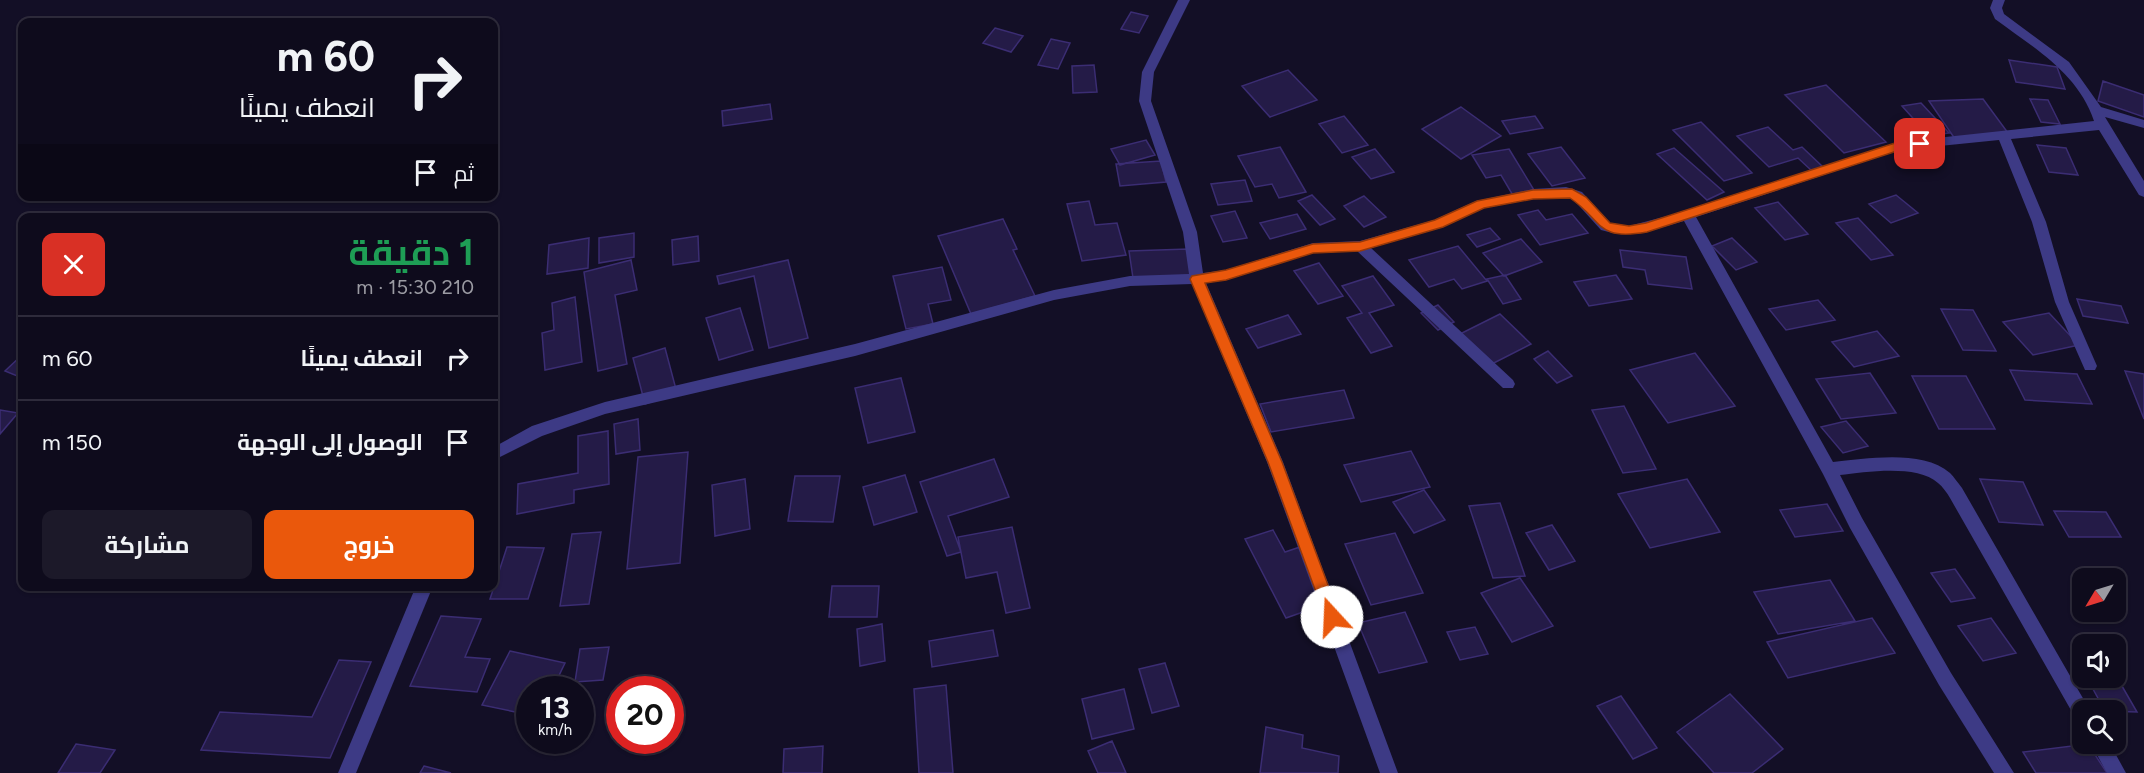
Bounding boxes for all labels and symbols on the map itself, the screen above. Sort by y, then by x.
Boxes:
pin [1894,118,1945,169]
north arrow [2072,568,2126,622]
position arrow [1300,585,1364,649]
speed limit sign: 20 [606,676,684,754]

